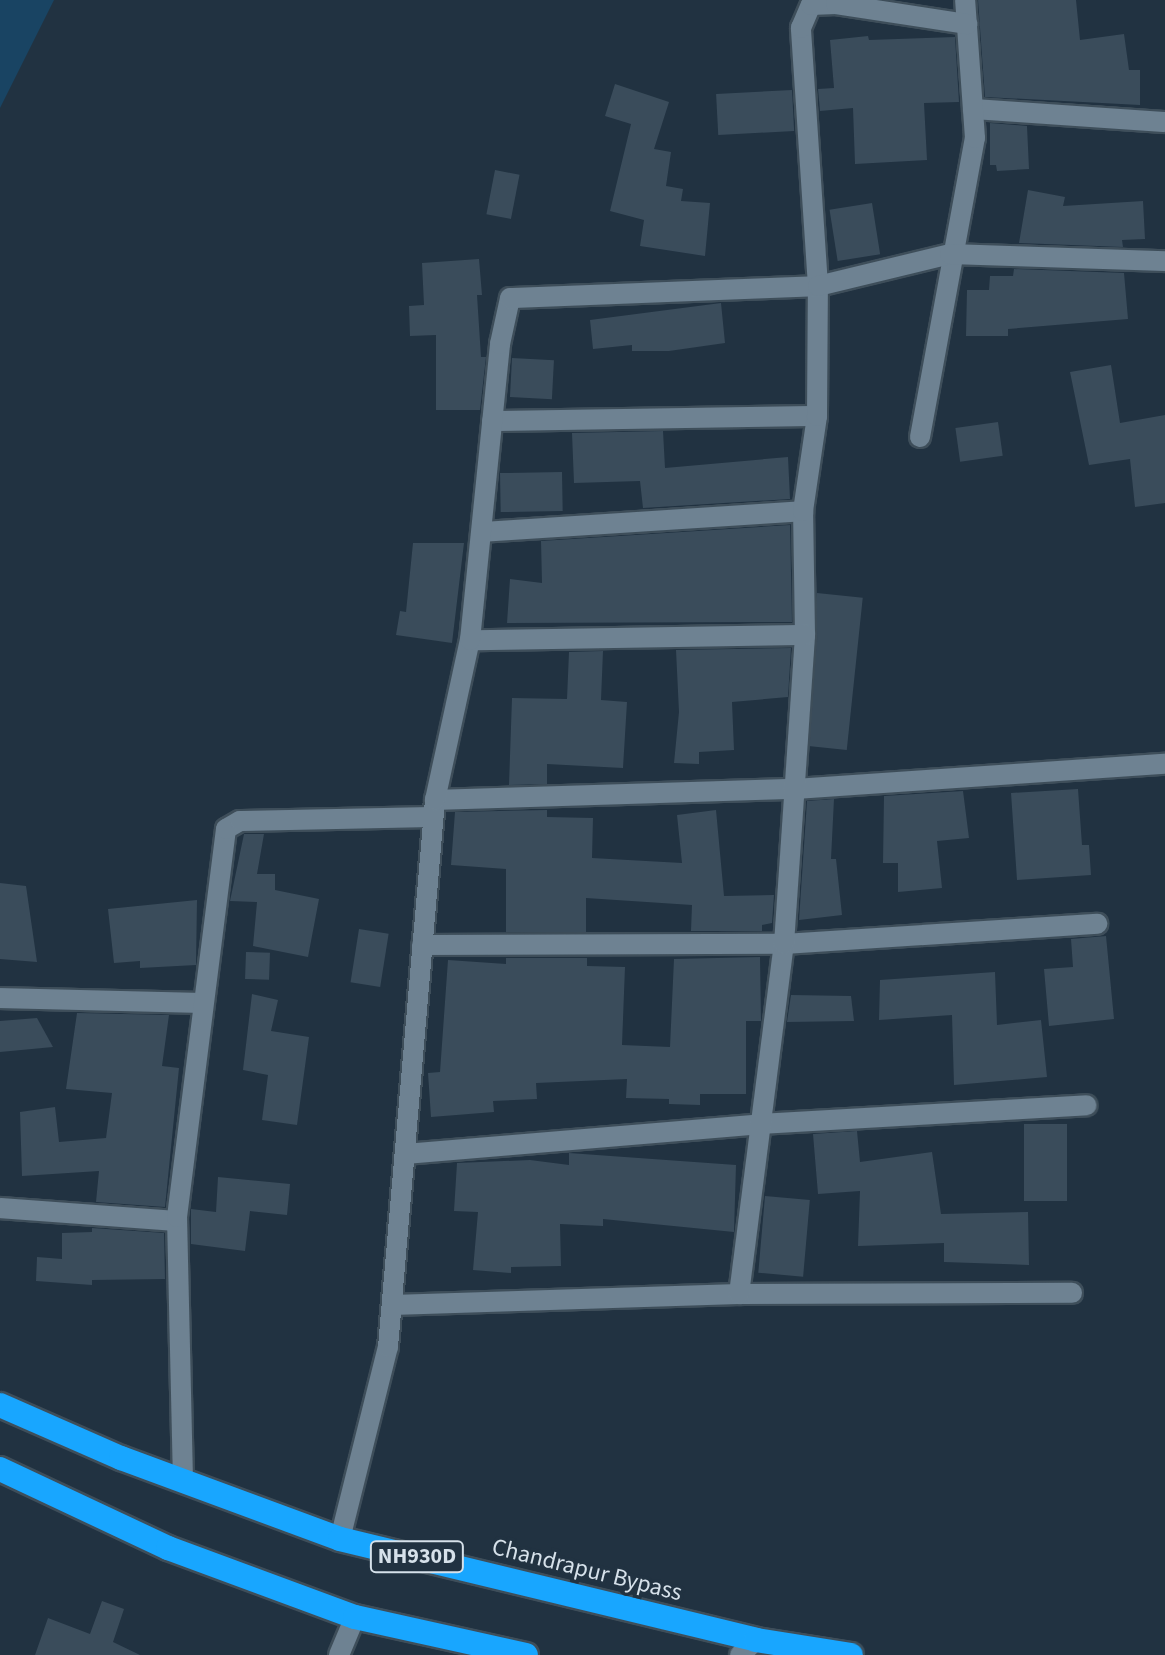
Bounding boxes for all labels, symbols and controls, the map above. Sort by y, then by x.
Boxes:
street label: Chandrapur Bypass [489,1532,685,1608]
road number: NH930D [369,1539,465,1575]

